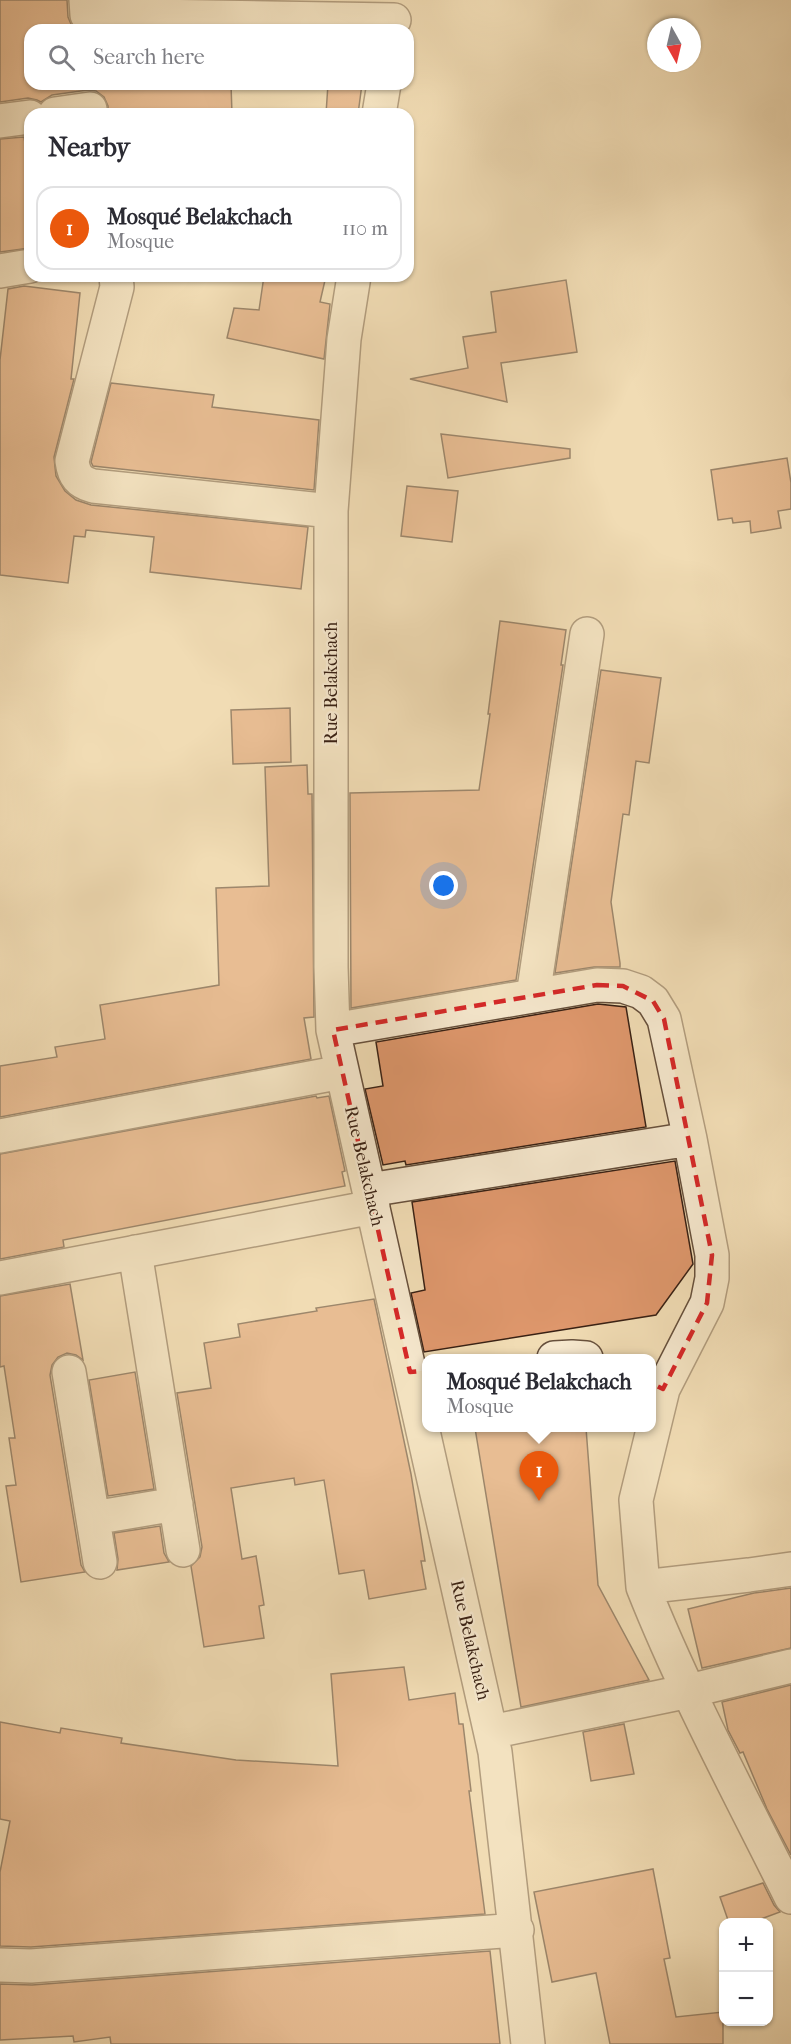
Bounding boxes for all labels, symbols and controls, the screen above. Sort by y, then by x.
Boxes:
north arrow [647,18,701,72]
search box [24,24,414,90]
icon: search [45,41,78,74]
text: Search here [93,44,205,70]
text: Nearby [48,132,130,163]
text: Mosqué Belakchach [107,204,292,230]
text: 1 [66,217,73,240]
text: 110 m [342,217,388,240]
text: Mosque [107,230,174,253]
street label: Rue Belakchach [321,622,342,744]
your location [429,871,458,900]
street label: Rue Belakchach [340,1104,388,1228]
popup [422,1354,656,1432]
text: Mosqué Belakchach [446,1369,632,1395]
text: Mosque [446,1395,514,1418]
pin: 1 [520,1452,558,1501]
street label: Rue Belakchach [446,1578,494,1702]
map controls [719,1918,773,2026]
button: + [719,1918,773,1972]
button: − [719,1972,773,2026]

